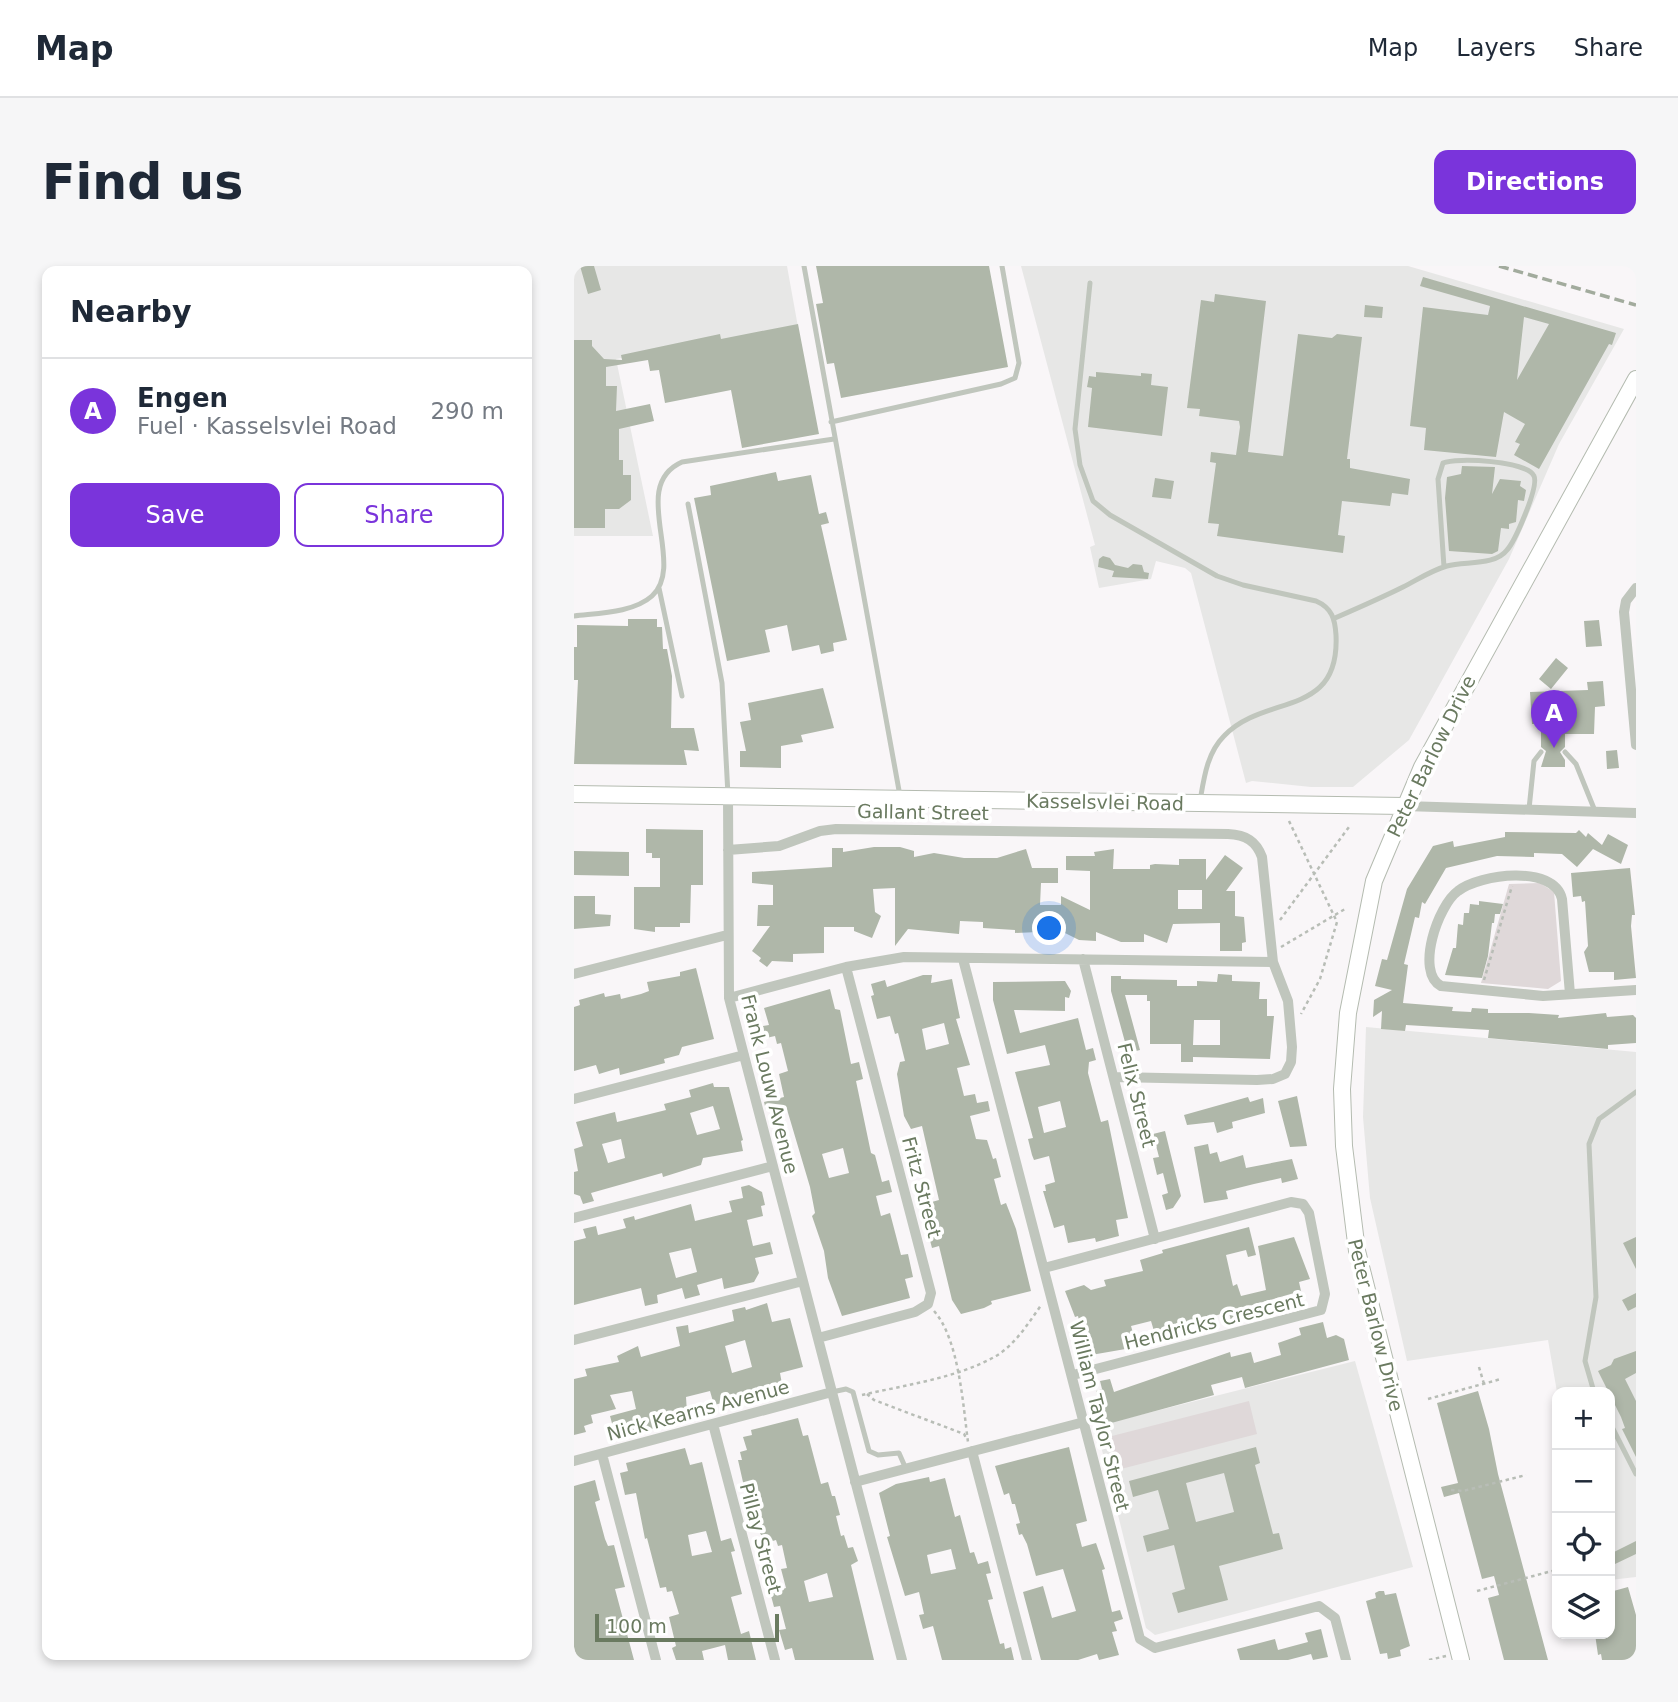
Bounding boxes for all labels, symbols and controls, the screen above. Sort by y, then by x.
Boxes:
text: Map [35,29,114,68]
text: Map [1368,34,1418,62]
text: Layers [1456,34,1536,62]
text: Share [1574,34,1643,62]
button: Directions [1434,150,1636,214]
text: Find us [42,154,243,211]
text: Nearby [70,294,192,329]
text: Engen [137,383,228,413]
text: A [84,398,102,424]
text: 290 m [430,398,504,424]
text: Fuel · Kasselsvlei Road [137,413,397,439]
button: Save [70,483,280,547]
button: Share [294,483,504,547]
street label: Peter Barlow Drive [1382,672,1480,840]
pin: A [1531,690,1577,748]
street label: Kasselsvlei Road [1026,790,1184,814]
street label: Gallant Street [857,800,989,824]
your location [1032,911,1066,945]
street label: Frank Louw Avenue [737,992,803,1176]
street label: Felix Street [1113,1040,1161,1150]
street label: Fritz Street [898,1134,946,1240]
street label: Peter Barlow Drive [1344,1236,1408,1414]
street label: Hendricks Crescent [1122,1288,1306,1354]
street label: William Taylor Street [1066,1318,1134,1514]
street label: Nick Kearns Avenue [604,1375,792,1445]
map controls [1552,1387,1615,1639]
button: + [1552,1387,1615,1450]
button: − [1552,1450,1615,1513]
street label: Pillay Street [736,1480,786,1596]
button: locate [1552,1513,1615,1576]
button: layers [1552,1576,1615,1639]
scale bar [595,1611,779,1643]
text: 100 m [606,1615,667,1637]

